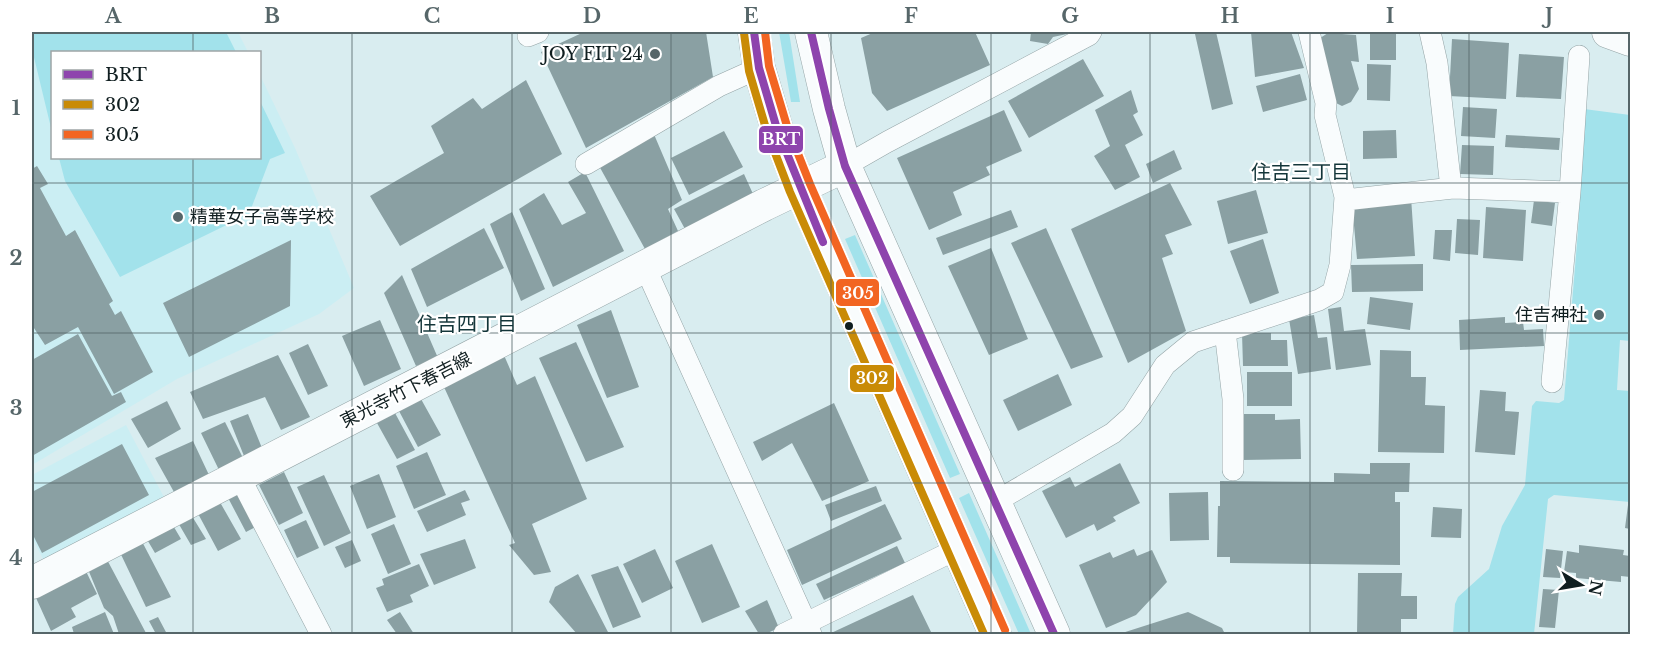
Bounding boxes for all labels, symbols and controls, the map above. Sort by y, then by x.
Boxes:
text: A [104,4,122,28]
text: B [264,4,280,28]
text: C [424,4,440,28]
text: D [583,4,601,28]
text: E [743,4,759,28]
text: F [904,4,918,28]
text: G [1061,4,1079,28]
text: H [1221,4,1240,28]
text: I [1386,4,1394,28]
text: J [1541,4,1553,28]
place label: JOY FIT 24 [540,43,643,65]
marker: JOY FIT 24 [648,47,662,61]
legend [51,51,261,159]
text: BRT [105,64,147,86]
text: 302 [105,94,140,116]
text: 1 [12,96,21,120]
text: 305 [105,124,139,146]
line badge: BRT [758,125,804,154]
text: BRT [762,129,801,149]
district label: 住吉三丁目 [1251,160,1351,184]
place label: 精華女子高等学校 [190,206,334,228]
marker: 精華女子高等学校 [171,210,185,224]
text: 2 [9,246,23,270]
line badge: 305 [835,278,880,307]
text: 305 [842,283,874,303]
place label: 住吉神社 [1515,304,1587,326]
marker: 住吉神社 [1592,308,1606,322]
district label: 住吉四丁目 [417,312,517,336]
unlabelled marker [843,320,855,332]
street label: 東光寺竹下春吉線 [337,348,475,432]
line badge: 302 [849,364,895,393]
text: 302 [856,368,888,388]
text: 3 [10,396,22,420]
text: 4 [9,546,23,570]
north arrow [1551,555,1611,615]
text: N [1584,579,1607,597]

